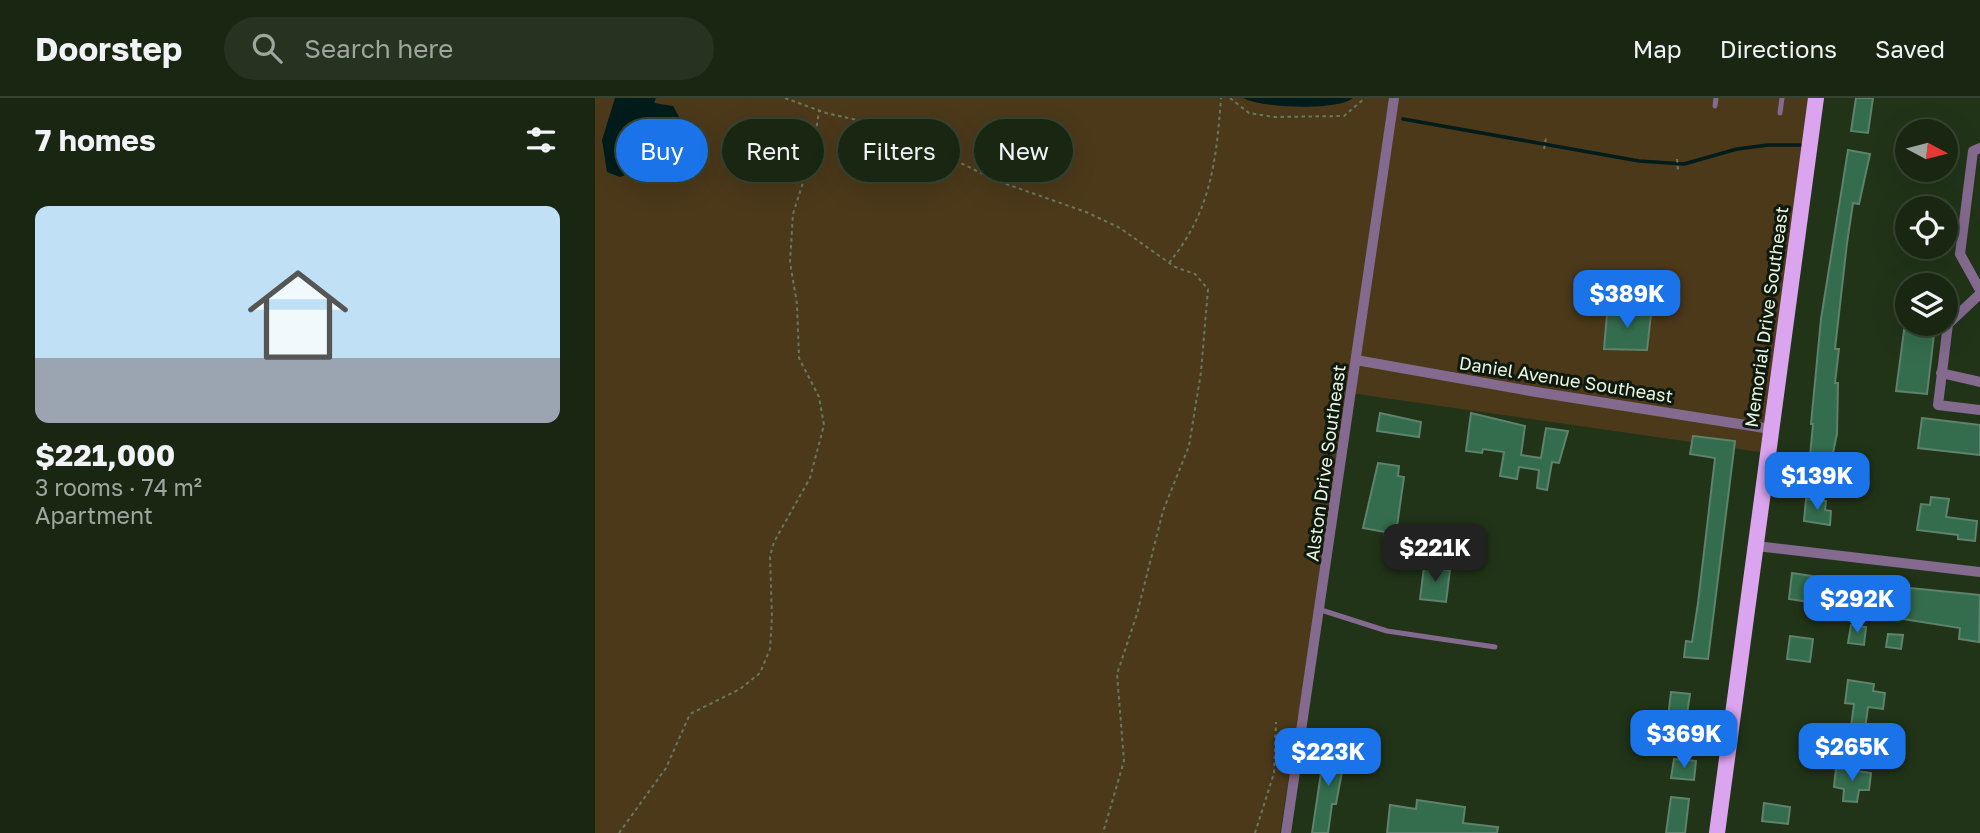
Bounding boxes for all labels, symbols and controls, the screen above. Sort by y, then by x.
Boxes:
search box [224,17,714,80]
text: Doorstep [35,29,182,68]
icon: search [248,29,286,67]
text: Search here [304,33,453,64]
text: Map [1633,34,1682,63]
text: Directions [1720,34,1837,63]
text: Saved [1875,34,1945,63]
chip: Buy [616,119,708,182]
chip: Rent [722,119,824,182]
chip: Filters [838,119,960,182]
chip: New [974,119,1073,182]
north arrow [1895,119,1958,182]
map controls [1895,119,1958,336]
icon: filters [522,121,560,159]
text: 7 homes [35,122,156,158]
button: locate [1895,196,1958,259]
street label: Memorial Drive Southeast [1740,205,1792,429]
icon: home [235,252,361,378]
pin: $389K [1578,271,1676,330]
button: layers [1895,273,1958,336]
text: $389K [1589,279,1665,307]
street label: Daniel Avenue Southeast [1458,351,1675,407]
street label: Alston Drive Southeast [1300,363,1350,563]
text: $221,000 [35,437,175,473]
pin: $139K [1768,452,1866,512]
text: $139K [1781,461,1853,489]
text: 3 rooms · 74 m² [35,473,202,501]
text: Apartment [35,501,153,529]
pin: $221K [1386,524,1484,584]
text: $221K [1399,533,1471,561]
pin: $292K [1808,575,1906,635]
text: $292K [1820,584,1894,612]
pin: $369K [1635,710,1733,770]
text: $369K [1646,719,1722,747]
pin: $265K [1803,724,1901,783]
pin: $223K [1279,728,1377,788]
text: $265K [1815,732,1889,760]
text: $223K [1291,737,1365,765]

